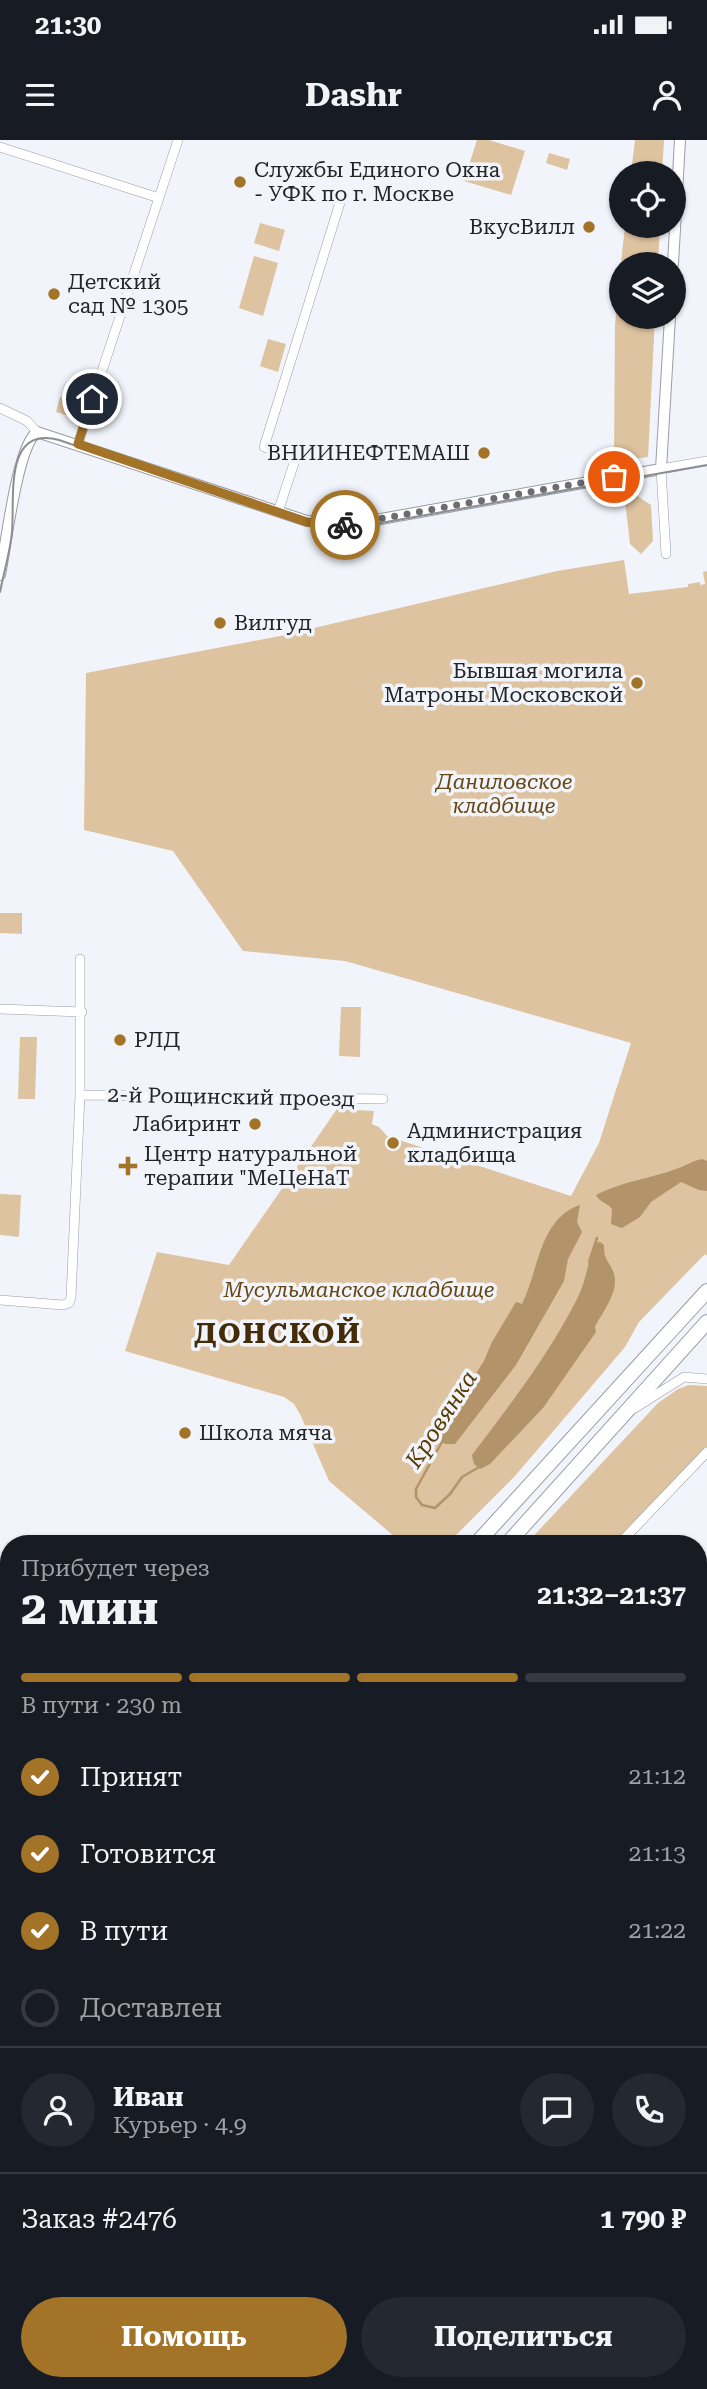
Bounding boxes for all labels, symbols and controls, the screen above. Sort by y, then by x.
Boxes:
text: 21:30 [35,10,101,40]
icon: menu [21,76,59,114]
text: Dashr [305,76,402,114]
icon: person [648,76,686,114]
place label: Службы Единого Окна - УФК по г. Москве [254,158,501,206]
map controls [609,161,686,329]
button: locate [609,161,686,238]
marker: Службы Единого Окна - УФК по г. Москве [232,174,248,190]
place label: ВкусВилл [469,215,575,239]
marker: ВкусВилл [581,219,597,235]
button: layers [609,252,686,329]
place label: Детский сад № 1305 [68,270,189,318]
marker: Детский сад № 1305 [46,286,62,302]
pin [62,369,122,429]
icon: home [73,380,111,418]
place label: ВНИИНЕФТЕМАШ [267,441,470,465]
marker: ВНИИНЕФТЕМАШ [476,445,492,461]
pin [584,447,644,507]
icon: bag [595,458,633,496]
courier [310,490,380,560]
icon: bike [326,506,364,544]
place label: Вилгуд [234,611,312,635]
marker: Вилгуд [212,615,228,631]
place label: Бывшая могила Матроны Московской [384,659,624,707]
marker: Бывшая могила Матроны Московской [629,675,645,691]
park label: Даниловское кладбище [434,770,572,818]
place label: РЛД [134,1028,180,1052]
marker: РЛД [112,1032,128,1048]
street label: 2-й Рощинский проезд [107,1083,355,1111]
place label: Лабиринт [133,1112,241,1136]
marker: Лабиринт [247,1116,263,1132]
place label: Администрация кладбища [407,1119,582,1167]
marker: Администрация кладбища [385,1135,401,1151]
place label: Центр натуральной терапии "МеЦеНаТ [144,1142,357,1190]
marker: Центр натуральной терапии "МеЦеНаТ [118,1156,138,1176]
park label: Мусульманское кладбище [223,1278,494,1302]
district label: ДОНСКОЙ [194,1317,362,1350]
water label: Кровянка [399,1365,483,1474]
place label: Школа мяча [199,1421,333,1445]
marker: Школа мяча [177,1425,193,1441]
text: Прибудет через [21,1555,210,1582]
text: 21:32–21:37 [537,1580,686,1610]
text: 2 мин [21,1581,158,1635]
text: В пути · 230 m [21,1692,182,1719]
icon: check [21,1758,59,1796]
text: Принят [80,1762,182,1792]
text: 21:12 [629,1763,686,1790]
icon: check [21,1835,59,1873]
text: Готовится [80,1839,216,1869]
text: 21:13 [629,1840,686,1867]
icon: check [21,1912,59,1950]
text: В пути [80,1916,168,1946]
text: 21:22 [629,1917,686,1944]
text: Доставлен [80,1993,222,2023]
button: person [21,2073,95,2147]
button: chat [520,2073,594,2147]
button: phone [612,2073,686,2147]
text: Иван [113,2082,184,2112]
text: Курьер · 4.9 [113,2112,247,2139]
text: Заказ #2476 [21,2204,177,2234]
text: 1 790 ₽ [600,2204,686,2234]
button: Помощь [21,2297,347,2377]
button: Поделиться [361,2297,686,2377]

